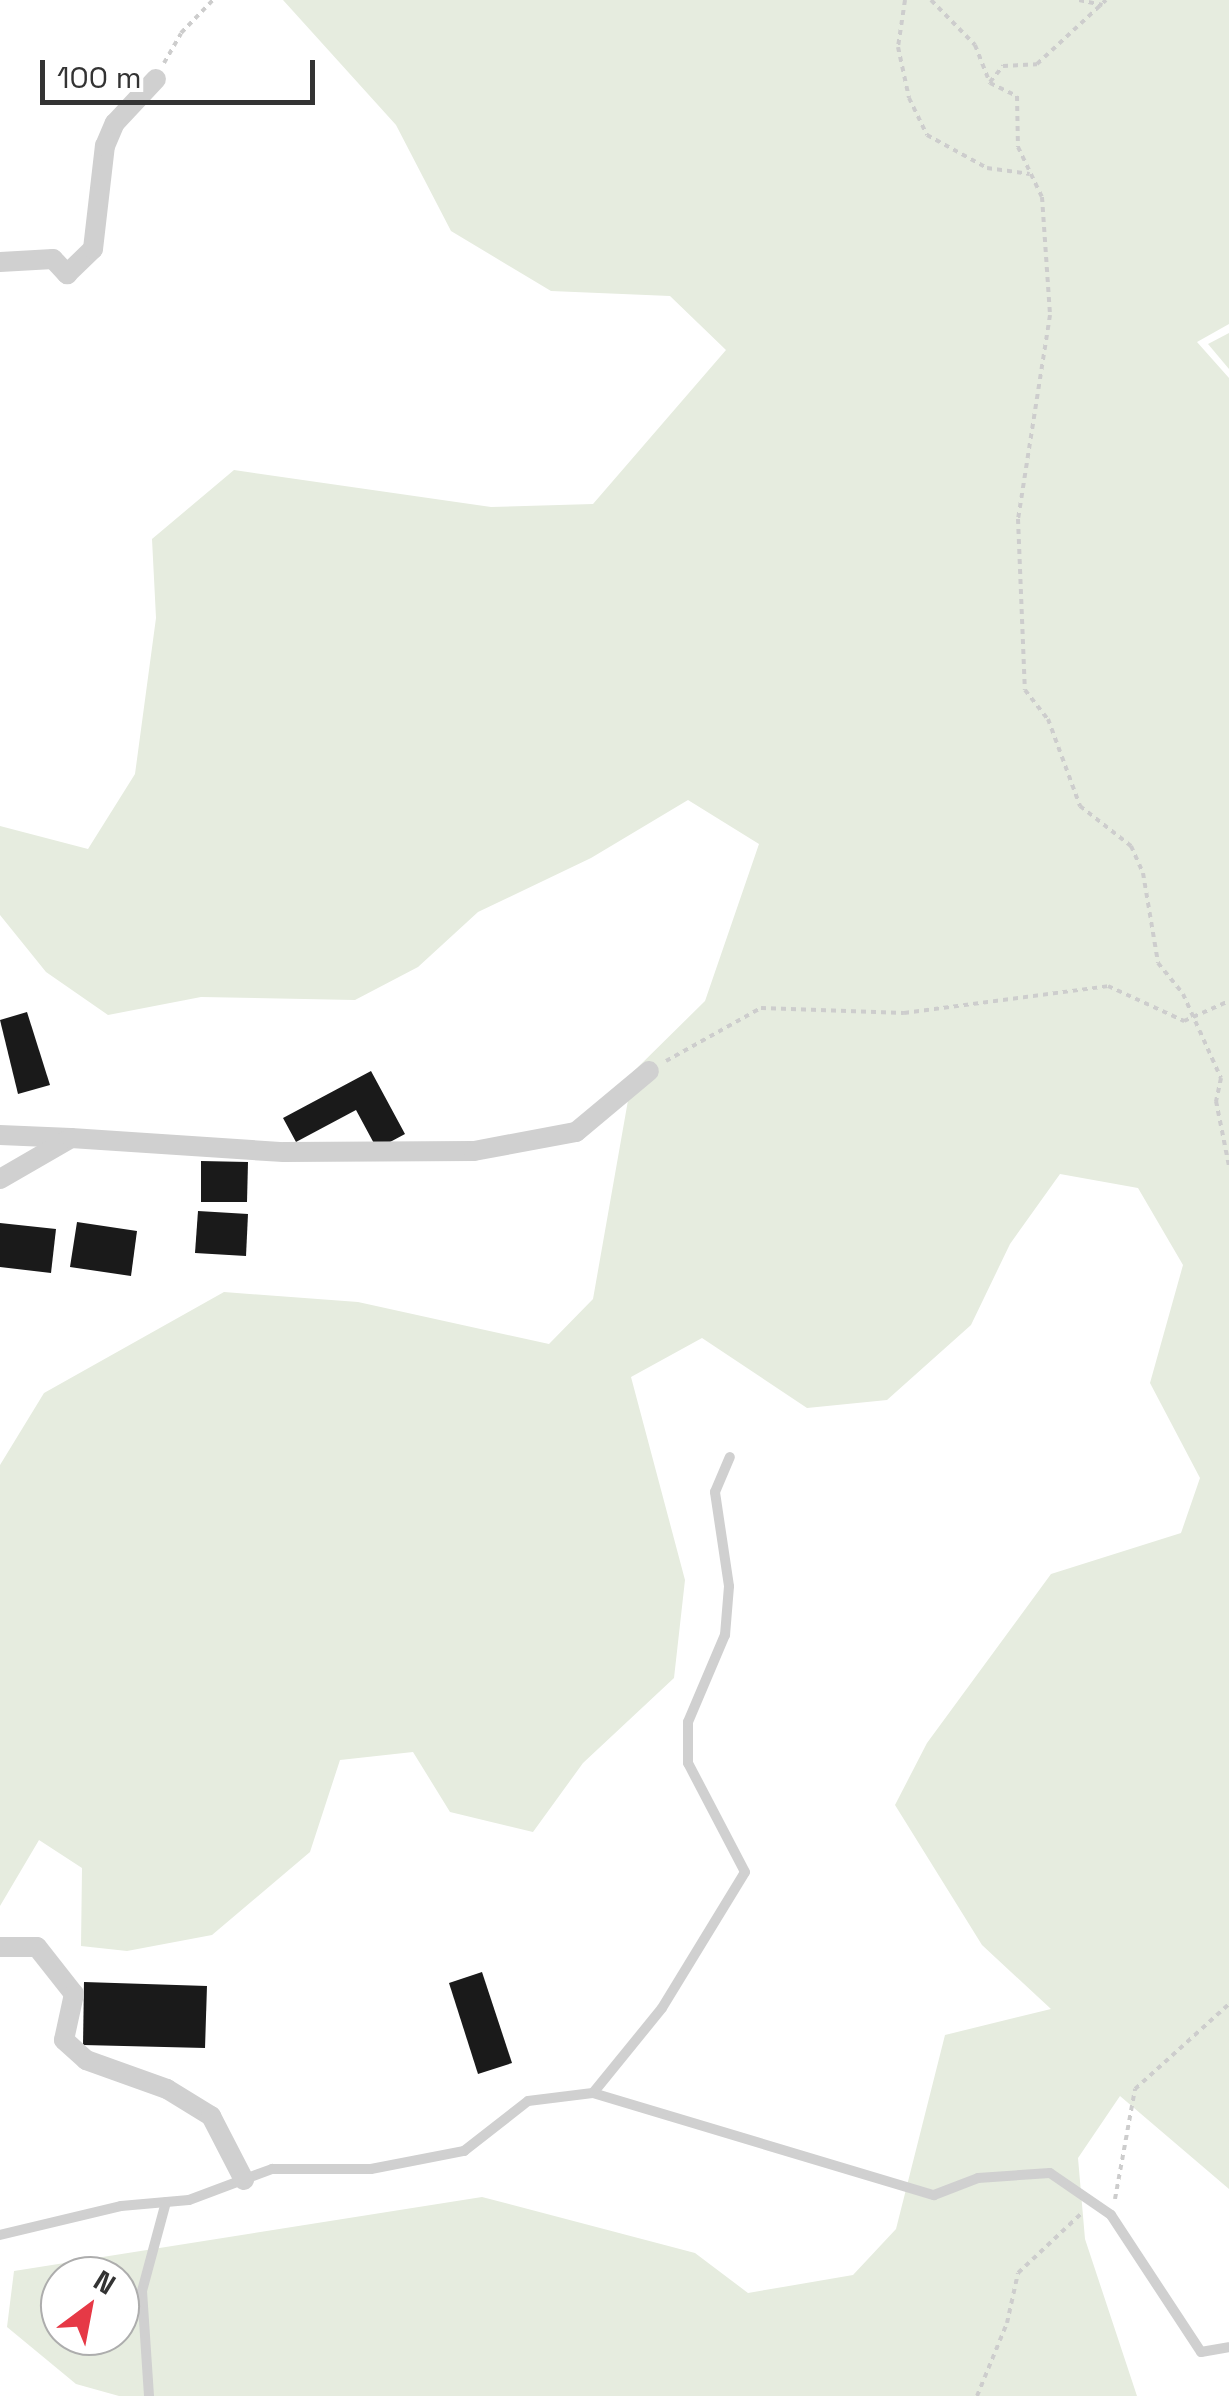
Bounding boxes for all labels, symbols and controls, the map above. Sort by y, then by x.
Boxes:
scale bar [45,40,320,102]
text: 100 m [57,58,142,97]
north arrow [40,2256,140,2356]
text: N [87,2262,122,2302]

